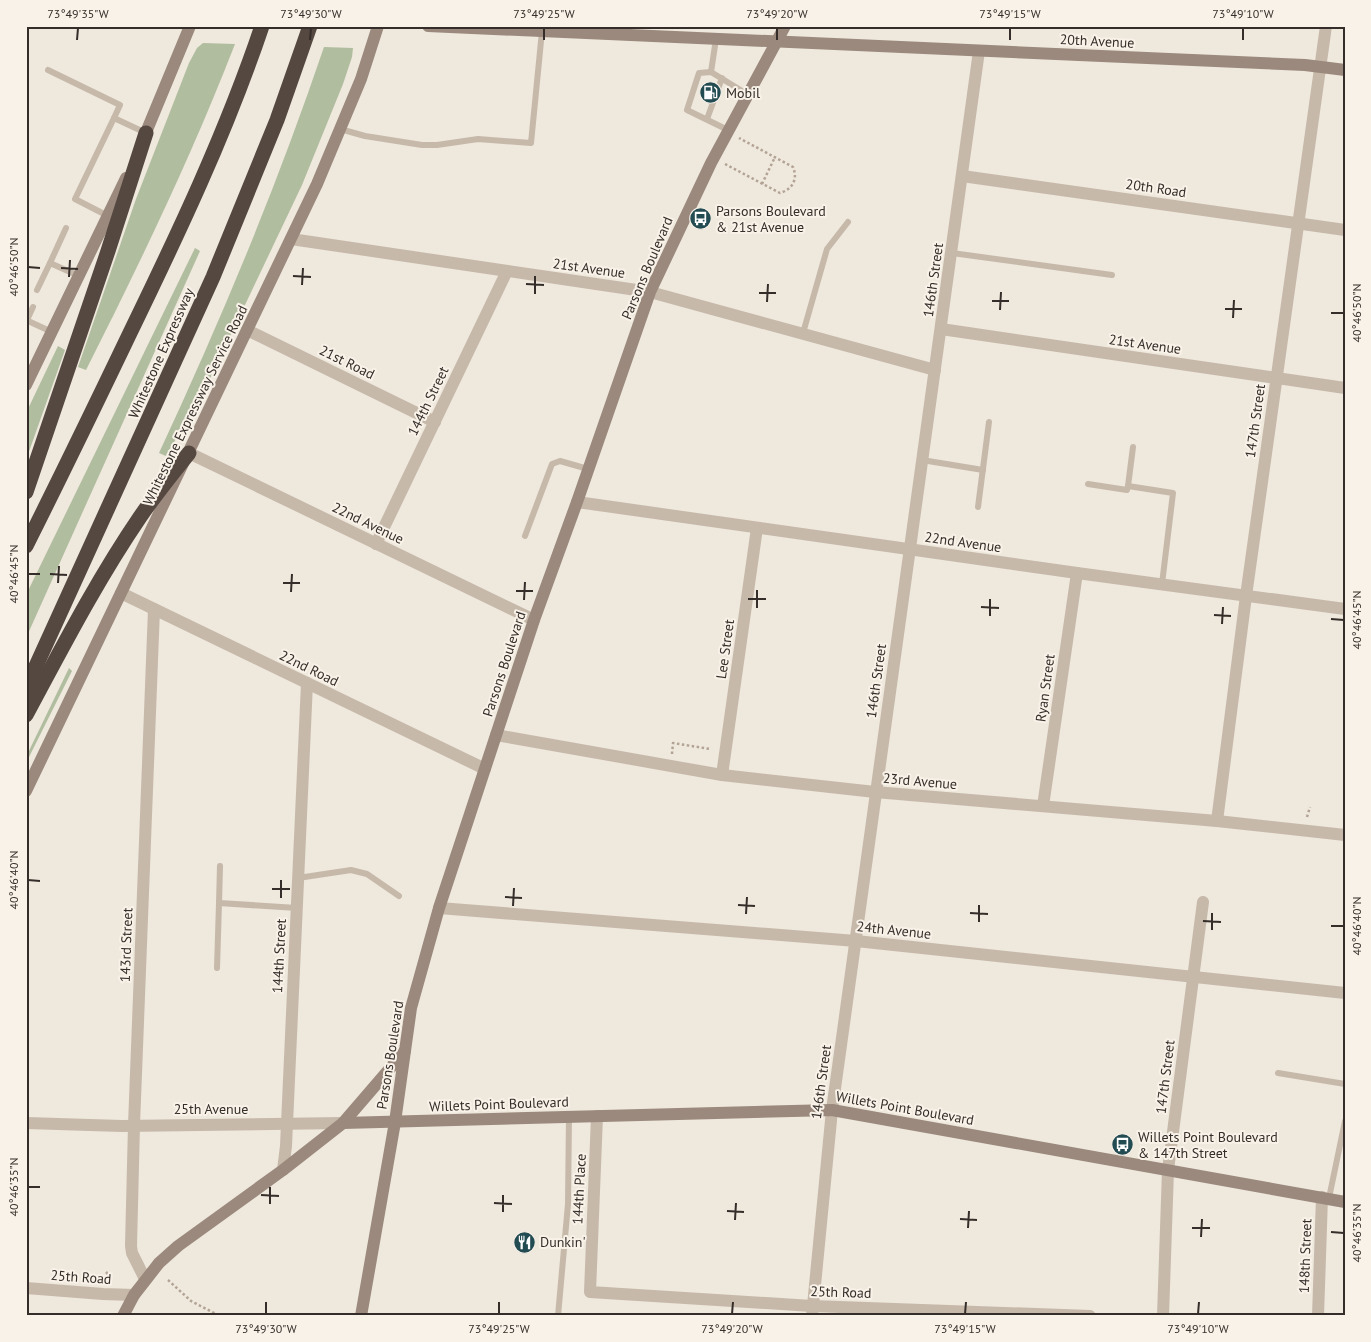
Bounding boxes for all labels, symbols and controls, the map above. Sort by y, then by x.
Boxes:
text: 73°49'35"W [47,6,109,21]
text: 73°49'30"W [280,6,342,21]
text: 73°49'25"W [513,6,575,21]
text: 73°49'20"W [746,6,808,21]
text: 73°49'15"W [979,6,1041,21]
text: 73°49'10"W [1212,6,1274,21]
street label: 20th Avenue [1059,30,1135,52]
fuel station icon: Mobil [698,81,722,105]
place label: Mobil [726,84,760,102]
street label: 20th Road [1125,175,1187,201]
place label: Parsons Boulevard & 21st Avenue [716,202,826,236]
bus stop icon: Parsons Boulevard & 21st Avenue [688,207,712,231]
street label: Parsons Boulevard [617,214,677,322]
text: 40°46'50"N [6,237,21,297]
street label: 146th Street [919,241,947,318]
street label: 21st Avenue [552,254,626,282]
text: 40°46'50"N [1349,283,1364,343]
street label: Whitestone Expressway [124,285,198,421]
street label: Whitestone Expressway Service Road [139,302,251,508]
street label: 21st Avenue [1108,330,1182,358]
street label: 21st Road [316,341,378,383]
street label: 144th Street [404,363,453,439]
street label: 147th Street [1241,383,1269,459]
street label: 22nd Avenue [329,498,407,548]
street label: 22nd Avenue [923,528,1003,556]
text: 40°46'45"N [6,544,21,604]
text: 40°46'45"N [1349,590,1364,650]
street label: Parsons Boulevard [478,609,530,719]
street label: Lee Street [712,618,738,680]
street label: 146th Street [862,642,890,719]
street label: 22nd Road [276,646,342,690]
street label: Ryan Street [1031,653,1059,723]
street label: 23rd Avenue [882,769,958,793]
text: 40°46'40"N [6,850,21,910]
text: 40°46'40"N [1349,896,1364,956]
street label: 143rd Street [116,907,136,983]
street label: 24th Avenue [856,917,932,943]
street label: 144th Street [268,918,290,994]
street label: Parsons Boulevard [373,999,407,1111]
street label: 147th Street [1152,1039,1179,1115]
street label: 146th Street [807,1043,835,1120]
street label: Willets Point Boulevard [835,1087,975,1129]
street label: Willets Point Boulevard [429,1093,569,1115]
street label: 25th Avenue [174,1100,248,1118]
place label: Willets Point Boulevard & 147th Street [1138,1128,1278,1162]
bus stop icon: Willets Point Boulevard & 147th Street [1110,1133,1134,1157]
street label: 144th Place [568,1153,590,1225]
text: 40°46'35"N [6,1157,21,1217]
text: 40°46'35"N [1349,1203,1364,1263]
street label: 148th Street [1295,1218,1315,1294]
restaurant icon: Dunkin' [512,1230,536,1254]
place label: Dunkin' [540,1233,586,1251]
street label: 25th Road [50,1266,112,1288]
street label: 25th Road [810,1282,872,1302]
text: 73°49'30"W [235,1321,297,1336]
text: 73°49'25"W [468,1321,530,1336]
text: 73°49'20"W [701,1321,763,1336]
text: 73°49'15"W [934,1321,996,1336]
text: 73°49'10"W [1167,1321,1229,1336]

